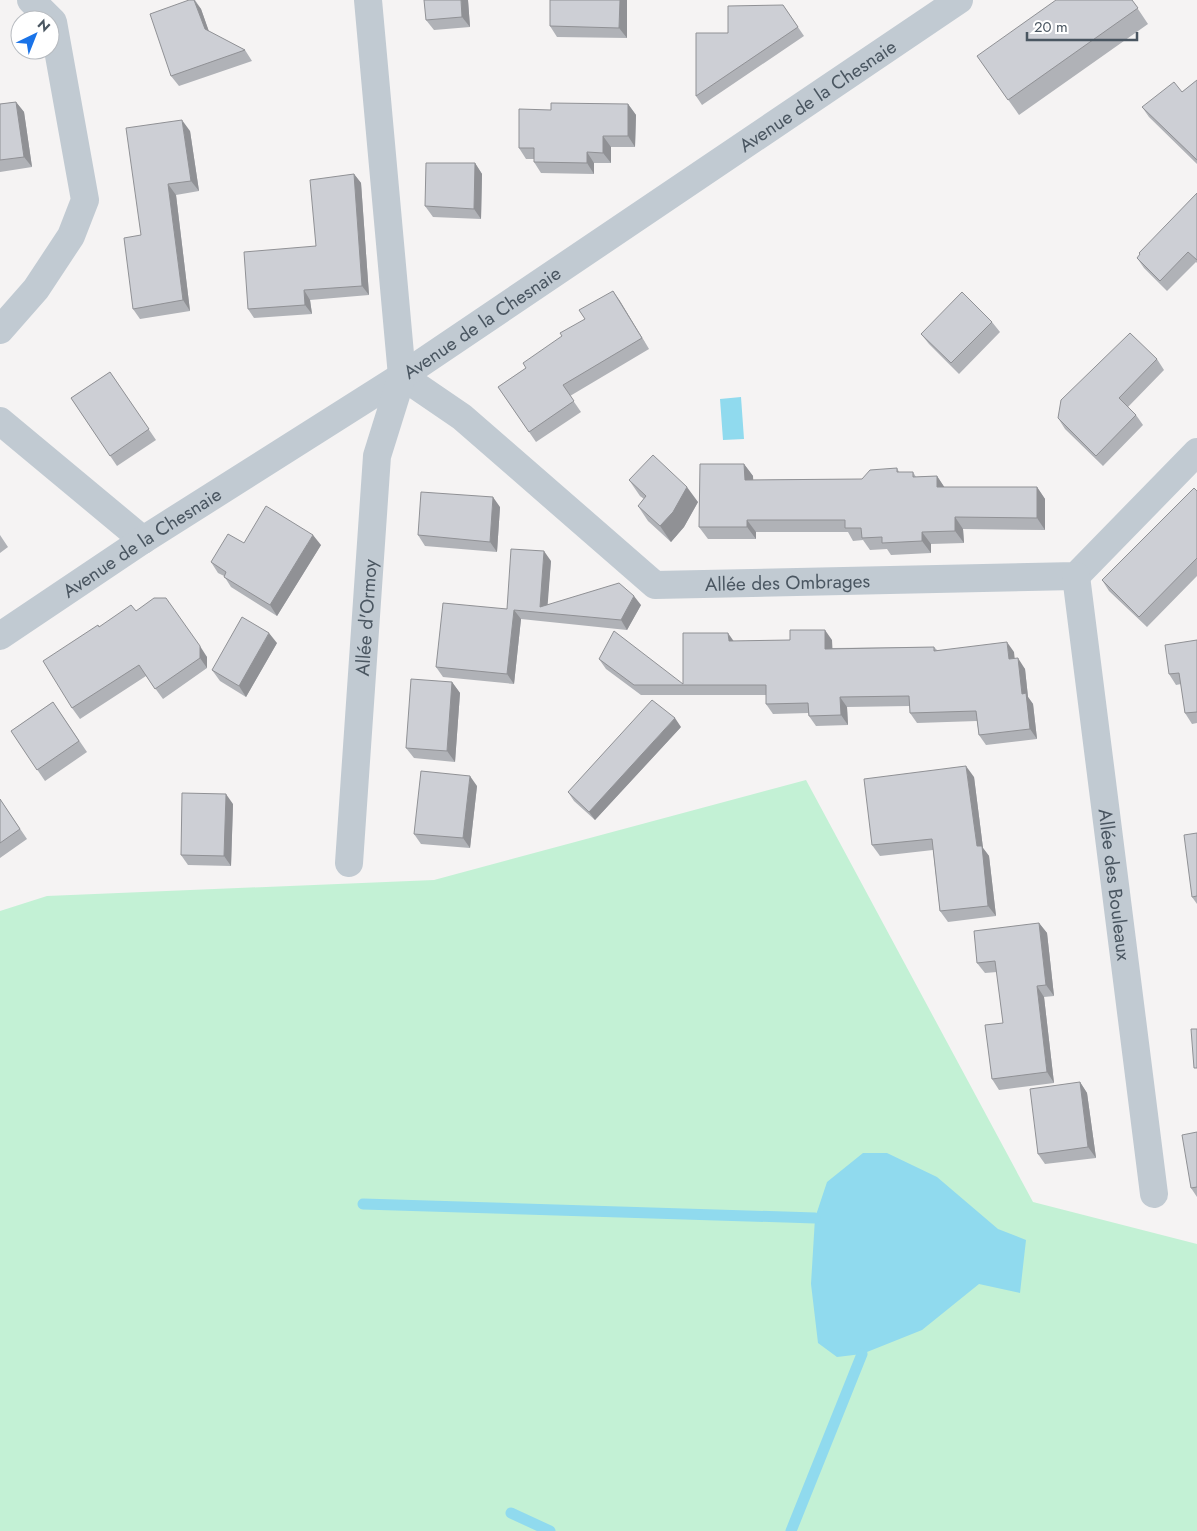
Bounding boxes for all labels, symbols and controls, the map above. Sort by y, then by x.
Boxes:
north arrow [10,10,60,60]
scale bar [1027,10,1137,42]
text: N [33,14,55,37]
text: 20 m [1034,16,1068,38]
street label: Avenue de la Chesnaie [734,33,902,159]
street label: Avenue de la Chesnaie [398,260,566,385]
street label: Avenue de la Chesnaie [57,481,227,604]
street label: Allée d'Ormoy [349,558,384,677]
street label: Allée des Ombrages [705,567,871,598]
street label: Allée des Bouleaux [1091,807,1137,962]

